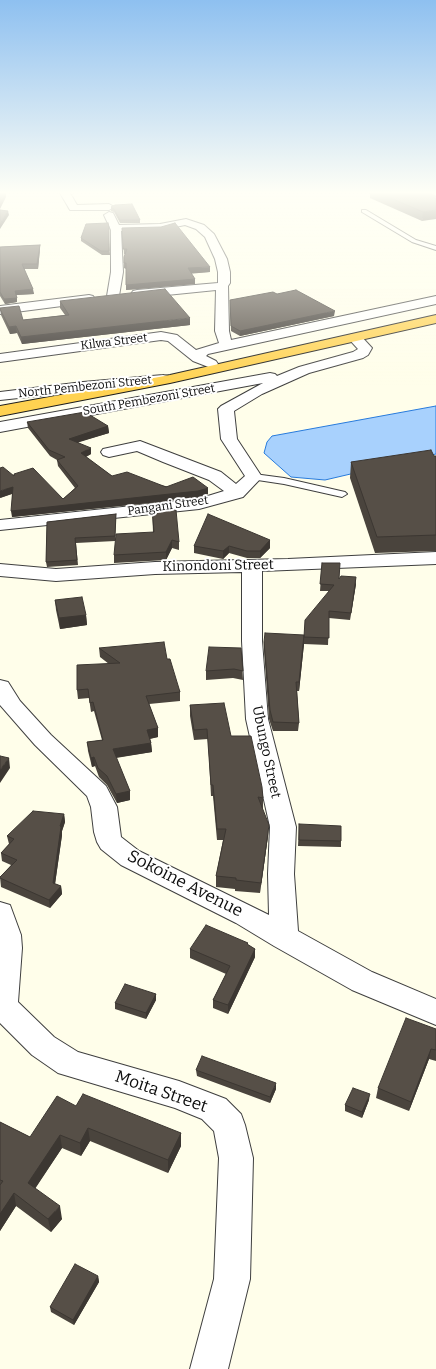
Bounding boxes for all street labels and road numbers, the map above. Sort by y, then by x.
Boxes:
street label: Kilwa Street [80,331,148,353]
street label: North Pembezoni Street [18,373,152,401]
street label: South Pembezoni Street [82,381,216,419]
street label: Pangani Street [127,493,209,519]
street label: Kinondoni Street [162,557,274,575]
street label: Ubungo Street [248,704,284,800]
street label: Sokoine Avenue [124,846,246,922]
street label: Moita Street [112,1067,210,1117]

